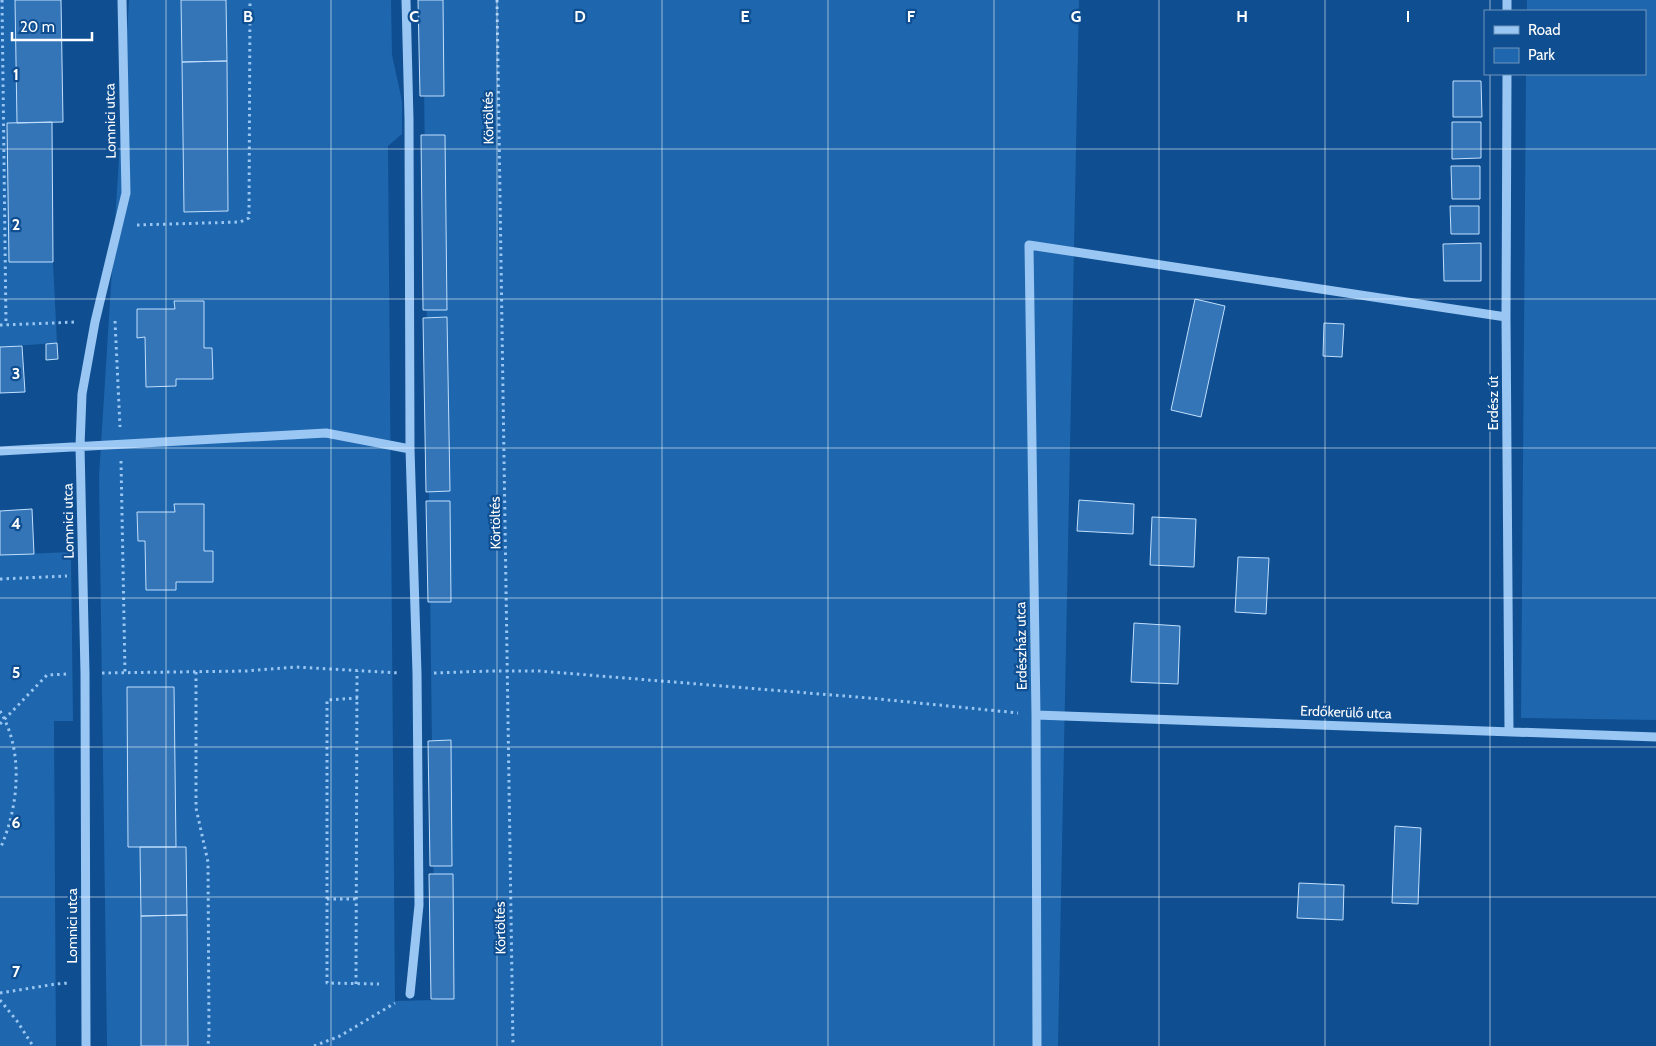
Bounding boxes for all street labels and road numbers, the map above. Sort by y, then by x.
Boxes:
street label: Lomnici utca [100,83,120,159]
street label: Körtöltés [479,91,497,145]
street label: Erdész út [1484,376,1502,430]
street label: Lomnici utca [58,483,78,559]
street label: Körtöltés [486,496,504,550]
street label: Erdészház utca [1011,601,1031,690]
street label: Erdőkerülő utca [1300,701,1392,723]
street label: Lomnici utca [63,888,81,964]
street label: Körtöltés [491,901,509,955]

